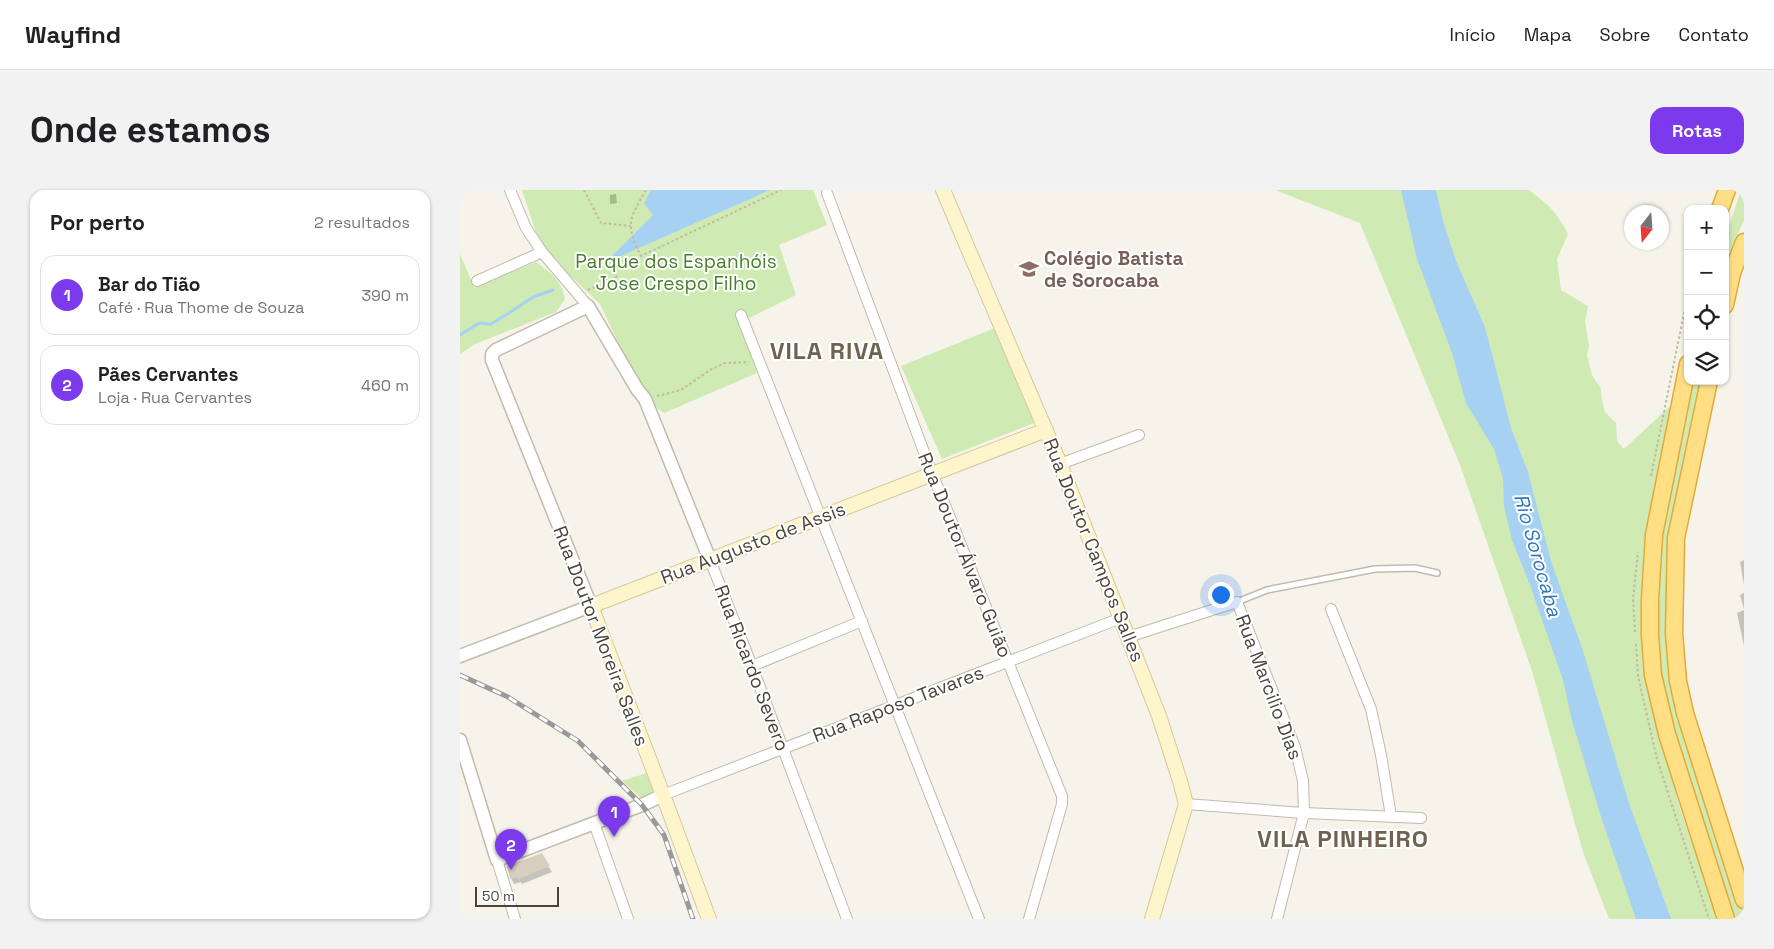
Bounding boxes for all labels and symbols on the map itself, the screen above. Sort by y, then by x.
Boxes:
north arrow [1624,205,1669,250]
place label: Colégio Batista de Sorocaba [1044,246,1184,293]
park label: Parque dos Espanhóis Jose Crespo Filho [575,249,777,296]
school or university icon: Colégio Batista de Sorocaba [1018,258,1040,280]
district label: VILA RIVA [770,335,884,366]
street label: Rua Doutor Campos Salles [1038,434,1150,666]
street label: Rua Doutor Álvaro Guião [912,449,1018,661]
water label: Rio Sorocaba [1508,490,1568,620]
street label: Rua Augusto de Assis [657,496,849,590]
street label: Rua Doutor Moreira Salles [547,522,655,750]
street label: Rua Ricardo Severo [709,581,795,755]
your location [1208,582,1234,608]
street label: Rua Marcilio Dias [1230,611,1308,763]
street label: Rua Raposo Tavares [809,660,987,748]
pin: 1 [598,796,630,837]
district label: VILA PINHEIRO [1257,823,1429,854]
pin: 2 [495,829,527,870]
scale bar [475,884,559,907]

